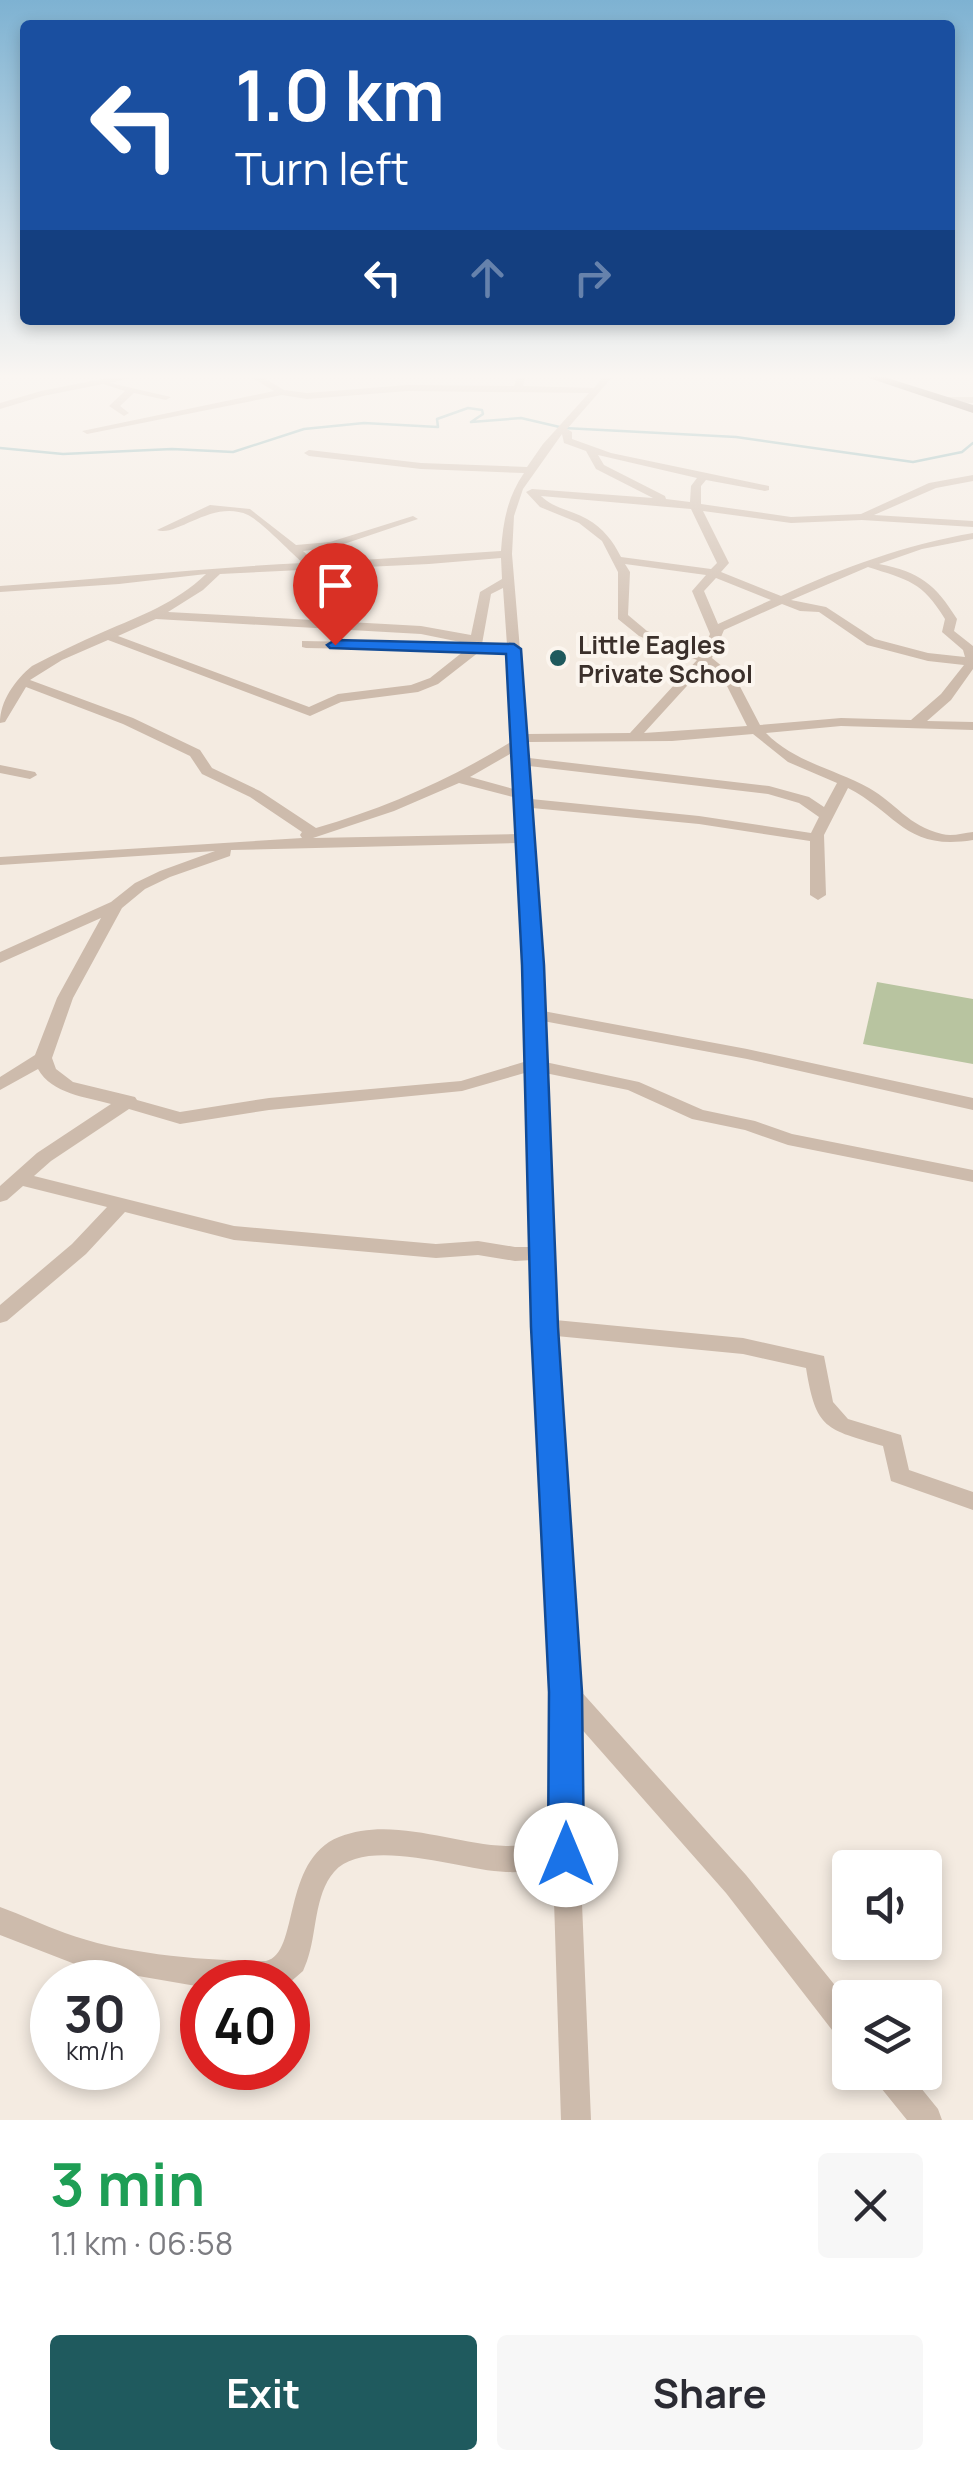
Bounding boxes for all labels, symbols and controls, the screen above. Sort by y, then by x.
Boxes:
text: 1.0 km [235,46,445,142]
icon: left [70,60,200,190]
text: Turn left [235,137,409,199]
icon: left [355,250,410,305]
icon: ahead [460,250,515,305]
icon: right [565,250,620,305]
pin [293,543,378,646]
icon: arrive [308,558,363,613]
place label: Little Eagles Private School [578,627,753,691]
marker: Little Eagles Private School [547,647,569,669]
position arrow [514,1803,618,1907]
map controls [832,1850,942,2090]
button: sound [832,1850,942,1960]
speed limit sign: 40 [180,1960,310,2090]
text: 30 [64,1979,126,2047]
button: layers [832,1980,942,2090]
text: km/h [66,2033,124,2068]
text: 3 min [50,2142,205,2224]
button: close [818,2153,923,2258]
text: 1.1 km · 06:58 [50,2221,233,2265]
button: Exit [50,2335,477,2450]
button: Share [497,2335,923,2450]

